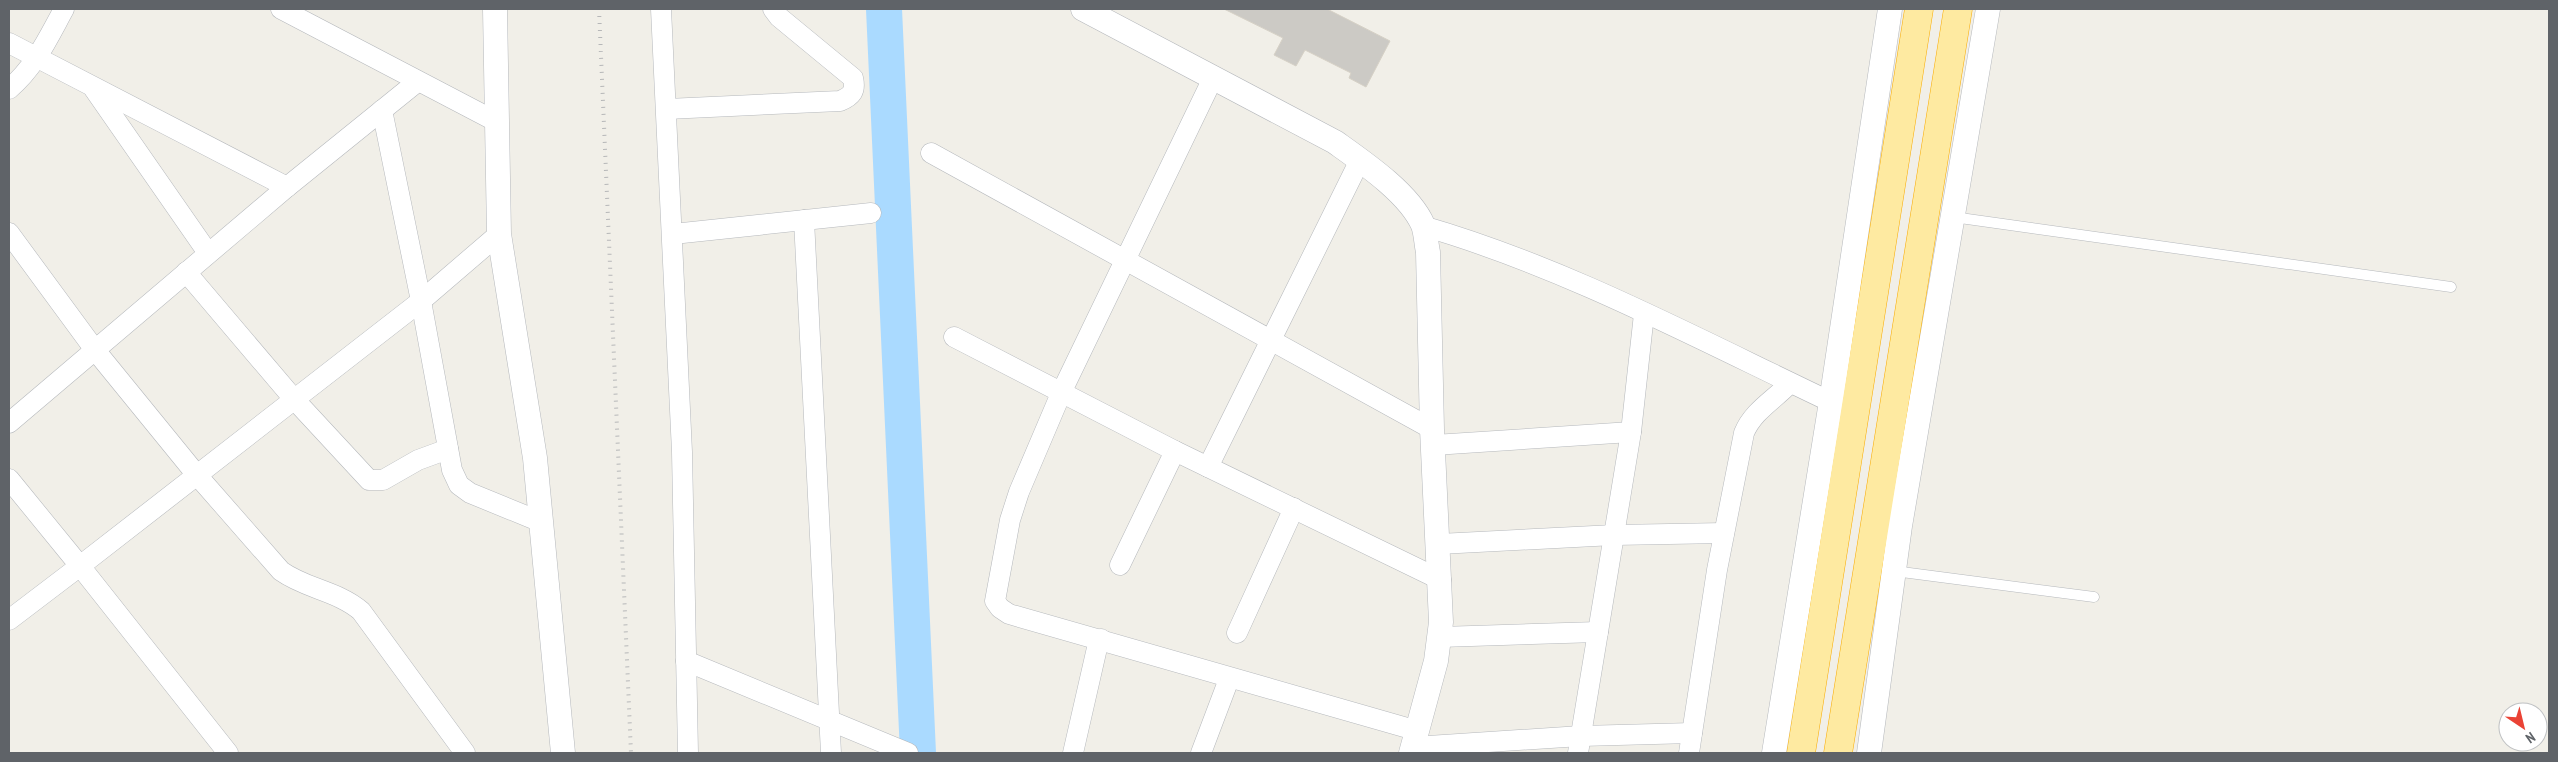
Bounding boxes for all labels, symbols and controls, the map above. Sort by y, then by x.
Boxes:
north arrow [2498,702,2548,752]
text: N [2522,728,2539,747]

